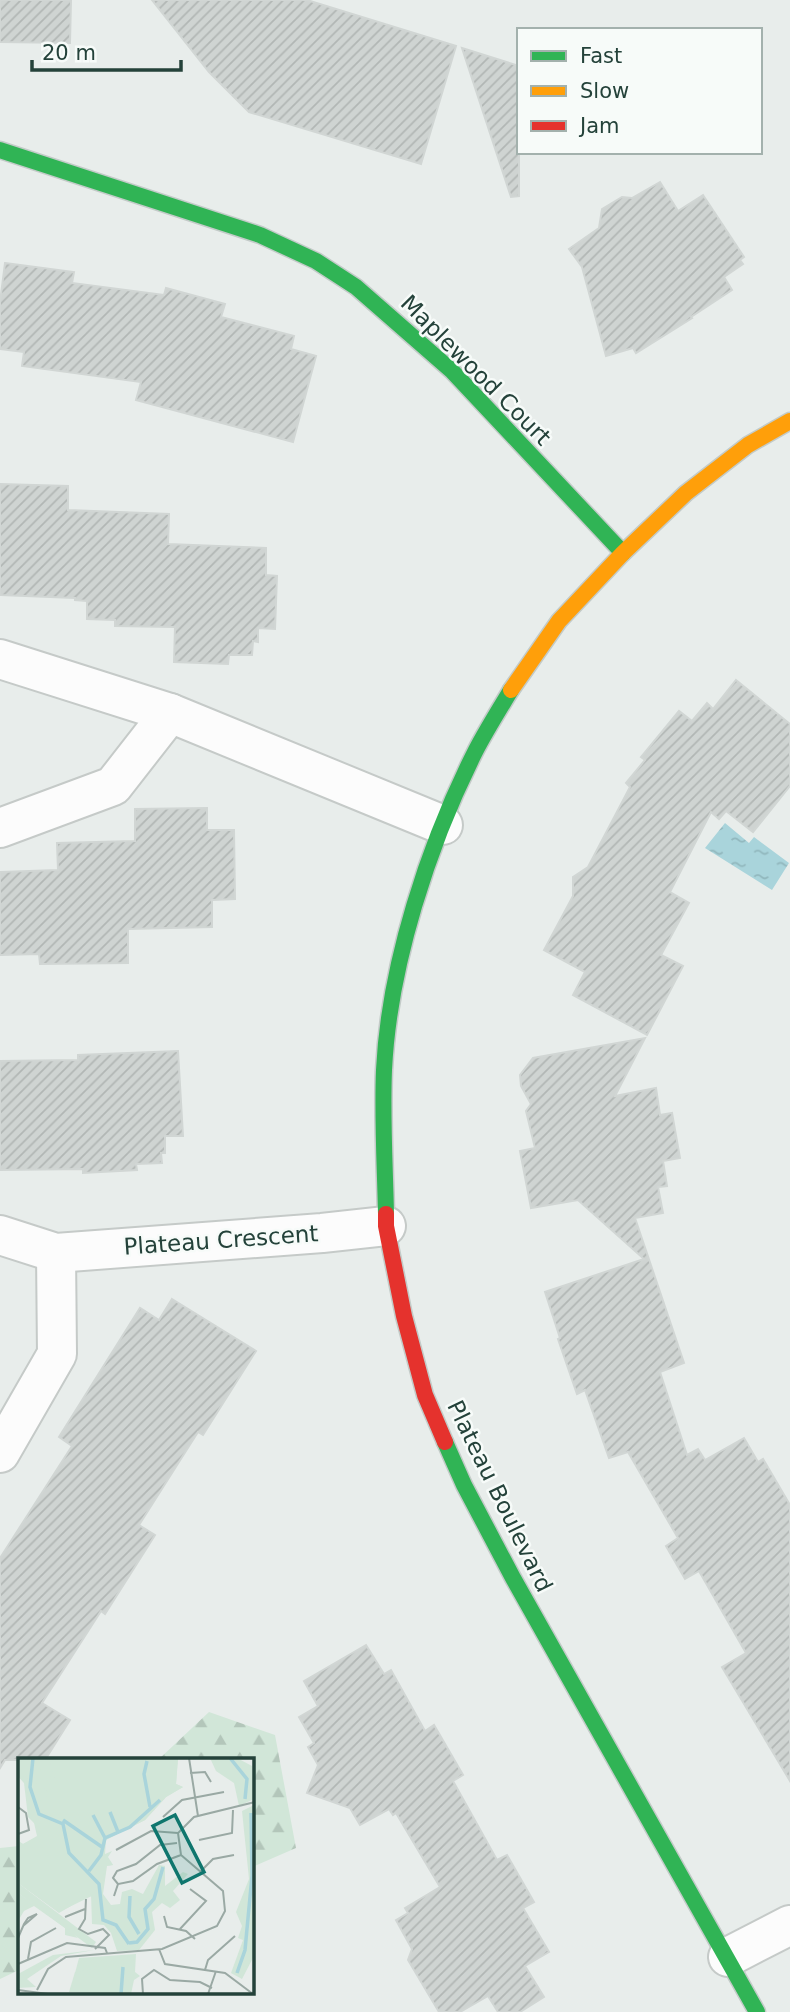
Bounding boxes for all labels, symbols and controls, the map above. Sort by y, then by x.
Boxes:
scale bar [32,28,180,72]
legend [517,28,762,154]
text: 20 m [42,41,96,65]
text: Fast [580,44,622,68]
text: Slow [580,79,629,103]
text: Jam [578,114,620,138]
street label: Maplewood Court [396,290,556,450]
street label: Plateau Crescent [123,1220,319,1260]
street label: Plateau Boulevard [442,1396,558,1596]
inset map [18,1758,254,1994]

